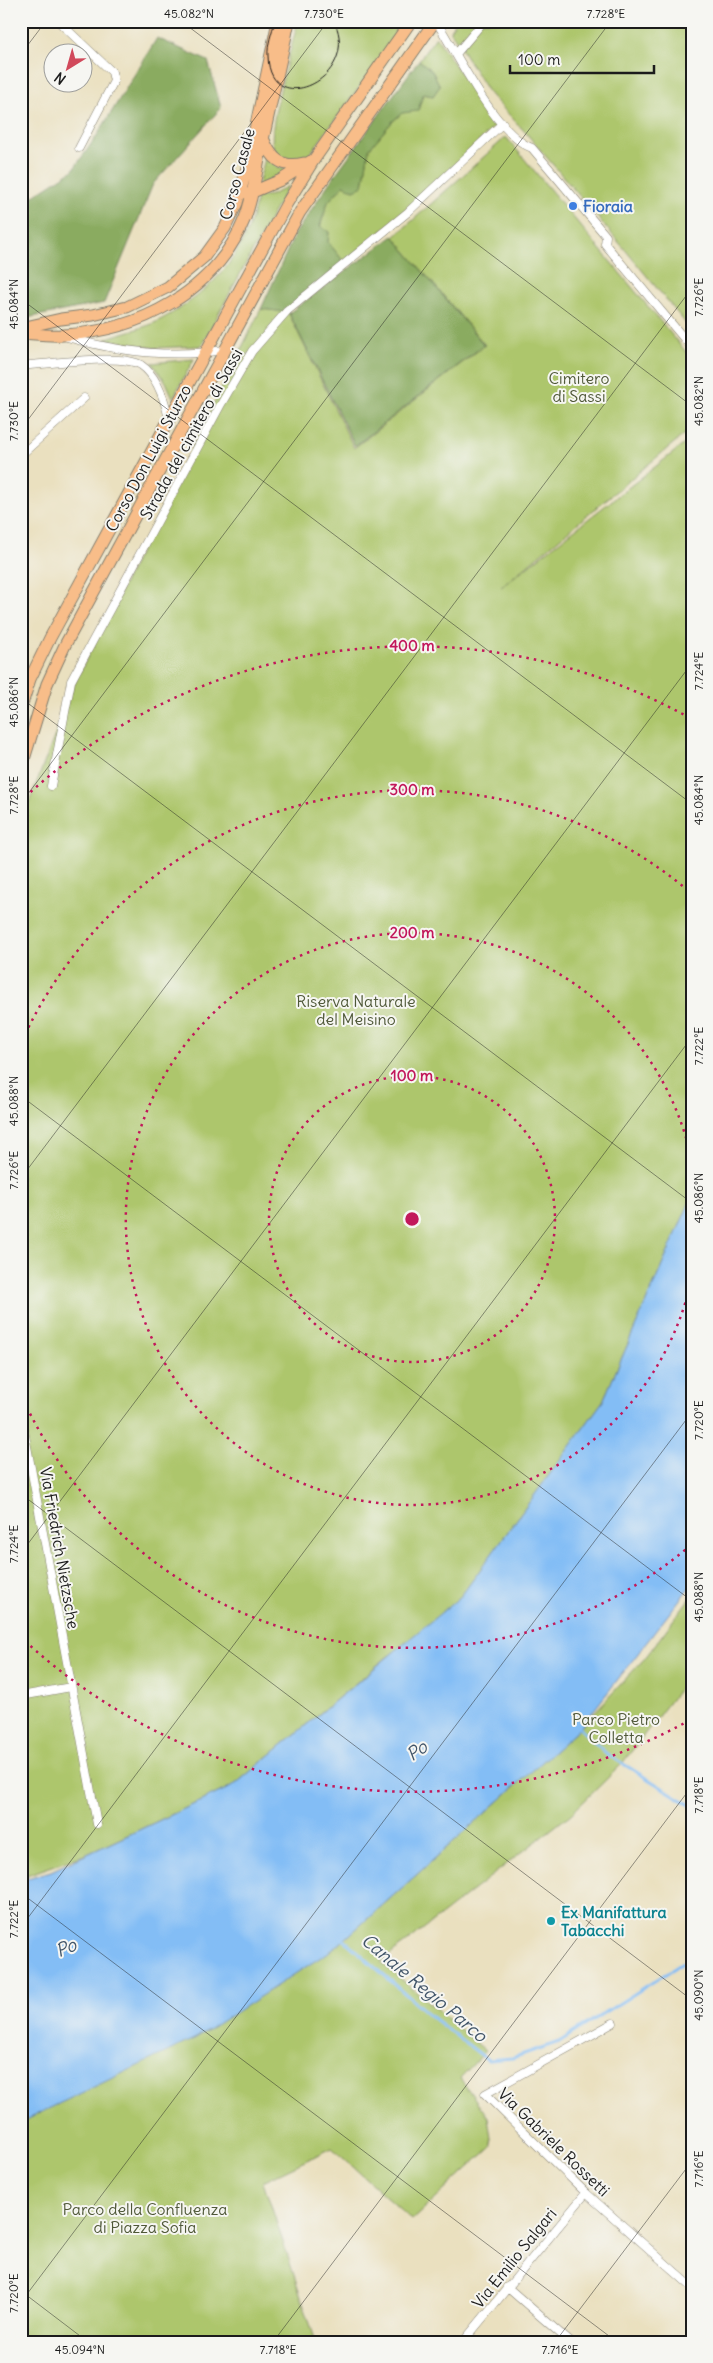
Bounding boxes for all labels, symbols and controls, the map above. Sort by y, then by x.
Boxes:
text: 45.082°N [164,6,214,21]
text: 7.730°E [304,6,344,21]
text: 7.728°E [587,6,625,21]
north arrow [42,42,92,92]
scale bar [510,42,654,74]
text: 100 m [518,50,560,69]
text: N [51,68,69,88]
street label: Corso Casale [215,126,259,222]
place label: Fioraia [583,196,633,216]
marker: Fioraia [567,200,579,212]
text: 7.726°E [691,278,706,316]
text: 45.084°N [6,279,21,329]
street label: Strada del cimitero di Sassi [136,345,246,523]
park label: Cimitero di Sassi [549,368,609,406]
text: 45.082°N [691,376,706,426]
street label: Corso Don Luigi Sturzo [101,381,195,535]
text: 7.730°E [6,401,21,441]
text: 400 m [389,636,435,655]
text: 7.724°E [691,652,706,690]
text: 45.086°N [6,677,21,727]
text: 45.084°N [691,775,706,825]
text: 7.728°E [6,776,21,814]
text: 300 m [390,780,435,799]
text: 200 m [390,923,434,942]
park label: Riserva Naturale del Meisino [296,991,416,1029]
text: 7.722°E [691,1027,706,1065]
text: 100 m [391,1066,433,1085]
text: 45.088°N [6,1076,21,1126]
text: 7.726°E [6,1151,21,1189]
text: 45.086°N [691,1173,706,1223]
centre of rings [403,1210,421,1228]
text: 7.720°E [691,1400,706,1440]
street label: Via Friedrich Nietzsche [36,1466,84,1630]
text: 7.724°E [6,1525,21,1563]
text: 45.088°N [691,1572,706,1622]
park label: Parco Pietro Colletta [572,1709,660,1747]
water label: Po [402,1735,432,1766]
text: 7.718°E [691,1777,706,1813]
text: 7.722°E [6,1900,21,1938]
place label: Ex Manifattura Tabacchi [561,1902,667,1940]
marker: Ex Manifattura Tabacchi [545,1915,557,1927]
water label: Canale Regio Parco [357,1928,492,2047]
water label: Po [52,1933,81,1962]
text: 45.090°N [691,1969,706,2021]
street label: Via Gabriele Rossetti [494,2084,614,2200]
text: 7.716°E [691,2151,706,2188]
park label: Parco della Confluenza di Piazza Sofia [63,2199,227,2237]
street label: Via Emilio Salgari [467,2204,561,2312]
text: 7.720°E [6,2273,21,2313]
text: 45.094°N [55,2342,105,2357]
text: 7.718°E [260,2342,296,2357]
text: 7.716°E [542,2342,579,2357]

